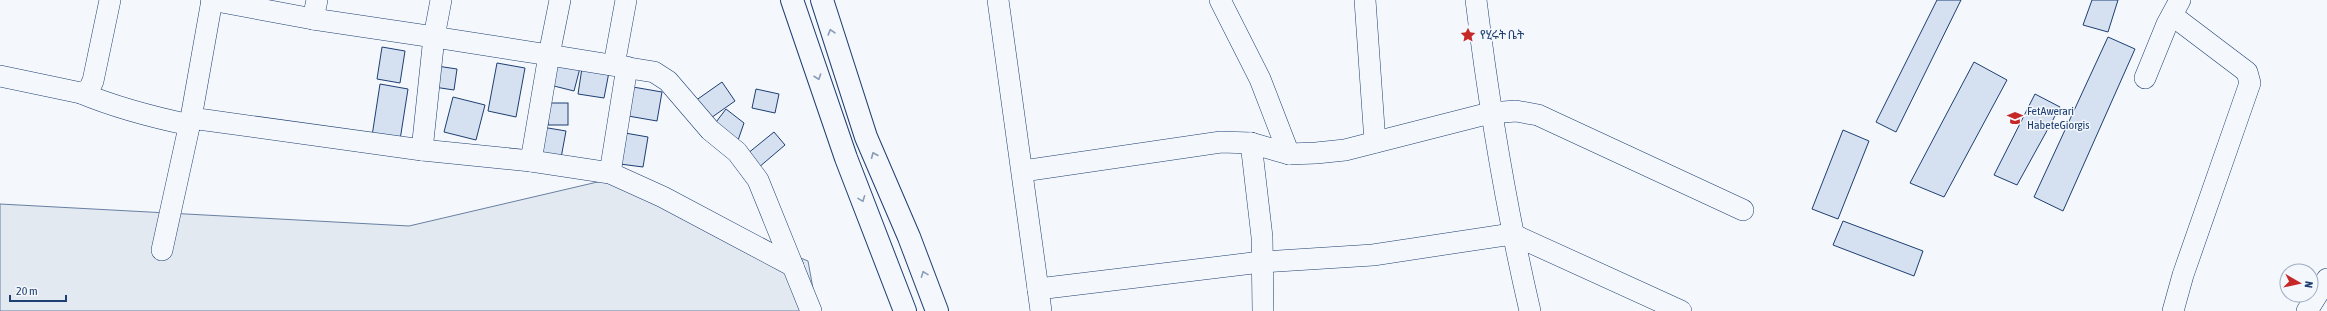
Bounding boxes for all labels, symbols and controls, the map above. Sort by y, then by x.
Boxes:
place icon: የሂሩት ቤት [1459,26,1477,44]
place label: የሂሩት ቤት [1480,28,1525,42]
one-way arrow [827,29,836,36]
one-way arrow [813,73,822,80]
place label: FetAwerari HabeteGiorgis [2027,104,2090,132]
school or university icon: FetAwerari HabeteGiorgis [2006,109,2024,127]
one-way arrow [870,151,878,158]
one-way arrow [858,195,866,202]
north arrow [2279,263,2319,303]
one-way arrow [921,271,929,279]
scale bar [10,277,66,303]
text: N [2302,280,2315,289]
text: 20 m [16,284,38,298]

